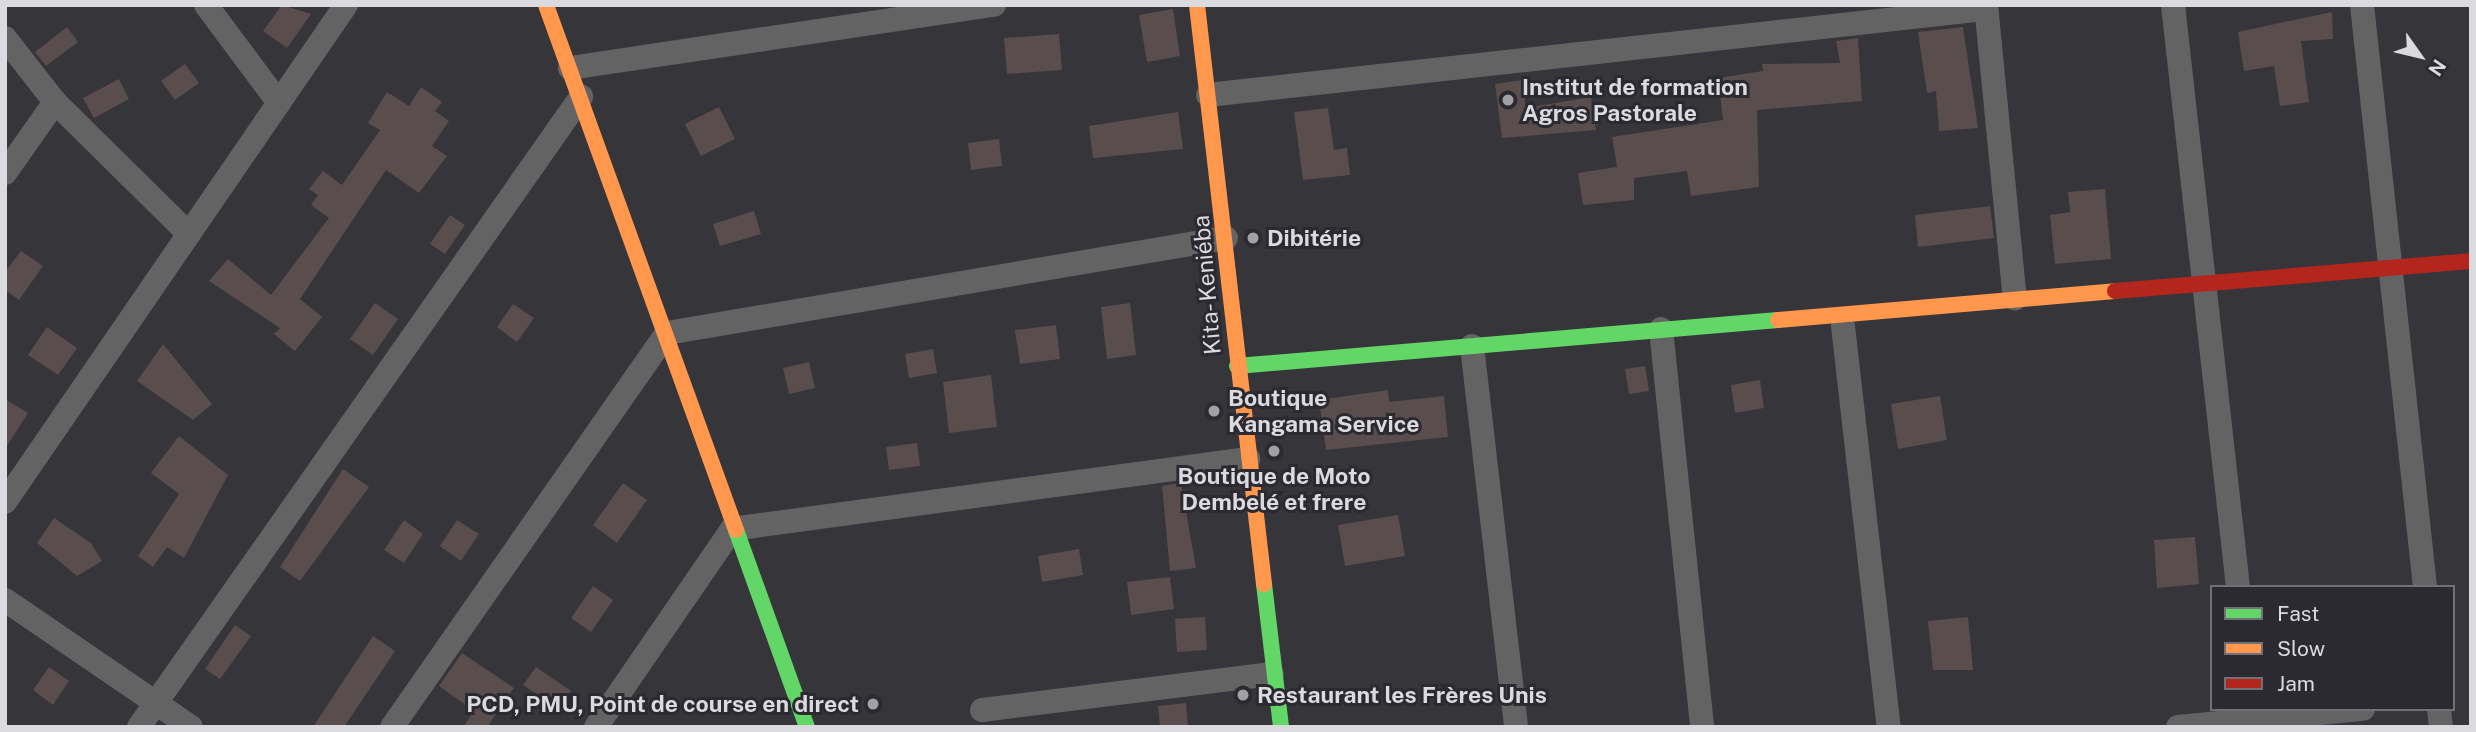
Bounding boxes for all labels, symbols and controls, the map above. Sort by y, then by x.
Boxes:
north arrow [2385,21,2455,91]
text: N [2424,55,2451,80]
place label: Institut de formation Agros Pastorale [1522,73,1748,127]
marker: Institut de formation Agros Pastorale [1500,92,1516,108]
street label: Kita- Keniéba [1187,212,1227,358]
place label: Dibitérie [1267,224,1361,252]
marker: Dibitérie [1245,230,1261,246]
place label: Boutique Kangama Service [1228,384,1419,438]
marker: Boutique Kangama Service [1206,403,1222,419]
marker: Boutique de Moto Dembelé et frere [1266,443,1282,459]
place label: Boutique de Moto Dembelé et frere [1177,462,1371,516]
legend [2210,585,2455,711]
text: Fast [2277,601,2319,626]
text: Slow [2277,636,2325,661]
text: Jam [2277,671,2315,696]
place label: Restaurant les Frères Unis [1257,681,1547,709]
marker: Restaurant les Frères Unis [1235,687,1251,703]
place label: PCD, PMU, Point de course en direct [465,690,859,718]
marker: PCD, PMU, Point de course en direct [865,696,881,712]

